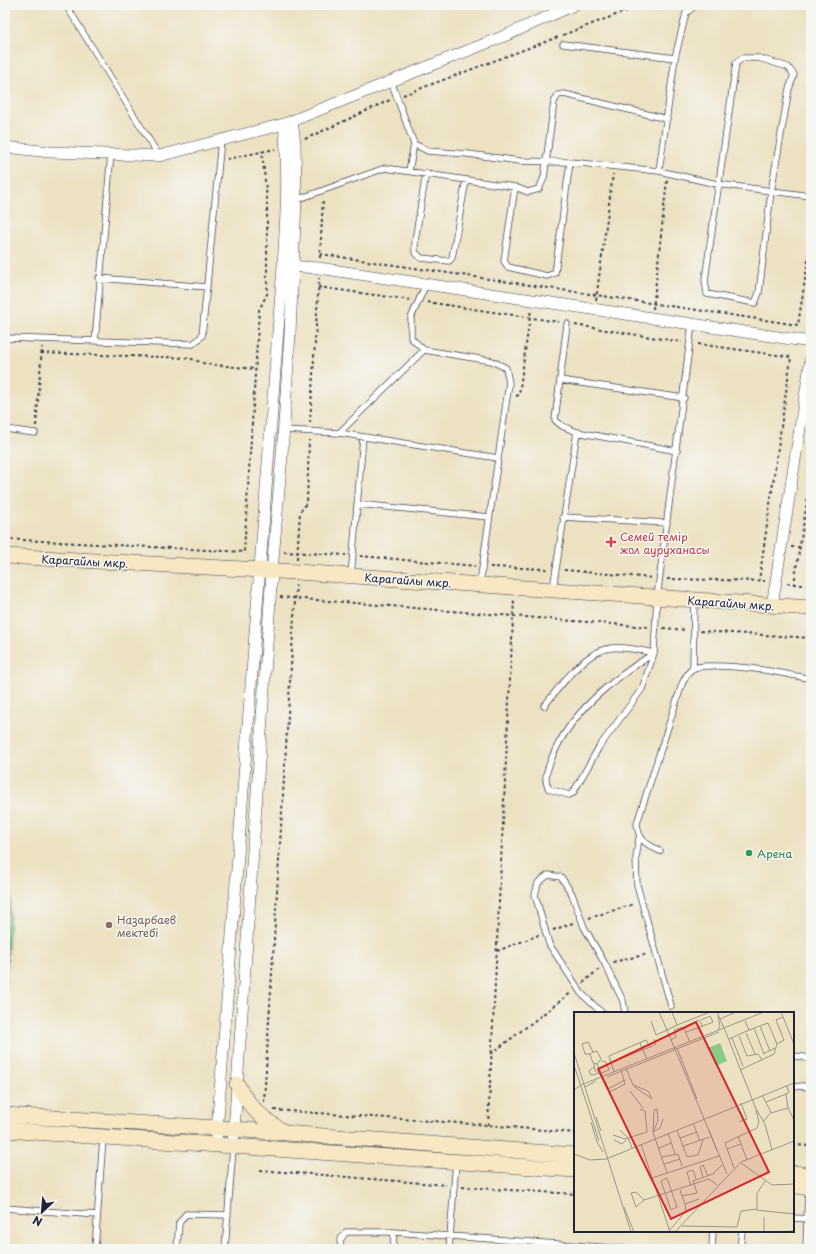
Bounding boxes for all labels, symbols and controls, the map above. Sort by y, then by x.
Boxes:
place label: Семей темір жол ауруханасы [619,528,710,558]
marker: Семей темір жол ауруханасы [605,536,617,548]
street label: Карагайлы мкр. [41,550,129,572]
street label: Карагайлы мкр. [364,568,452,592]
street label: Карагайлы мкр. [687,591,775,615]
place label: Арена [757,845,792,862]
marker: Арена [744,848,754,858]
place label: Назарбаев мектебі [117,911,176,941]
marker: Назарбаев мектебі [104,920,114,930]
inset map [574,1012,794,1232]
north arrow [22,1192,62,1232]
text: N [29,1212,45,1231]

